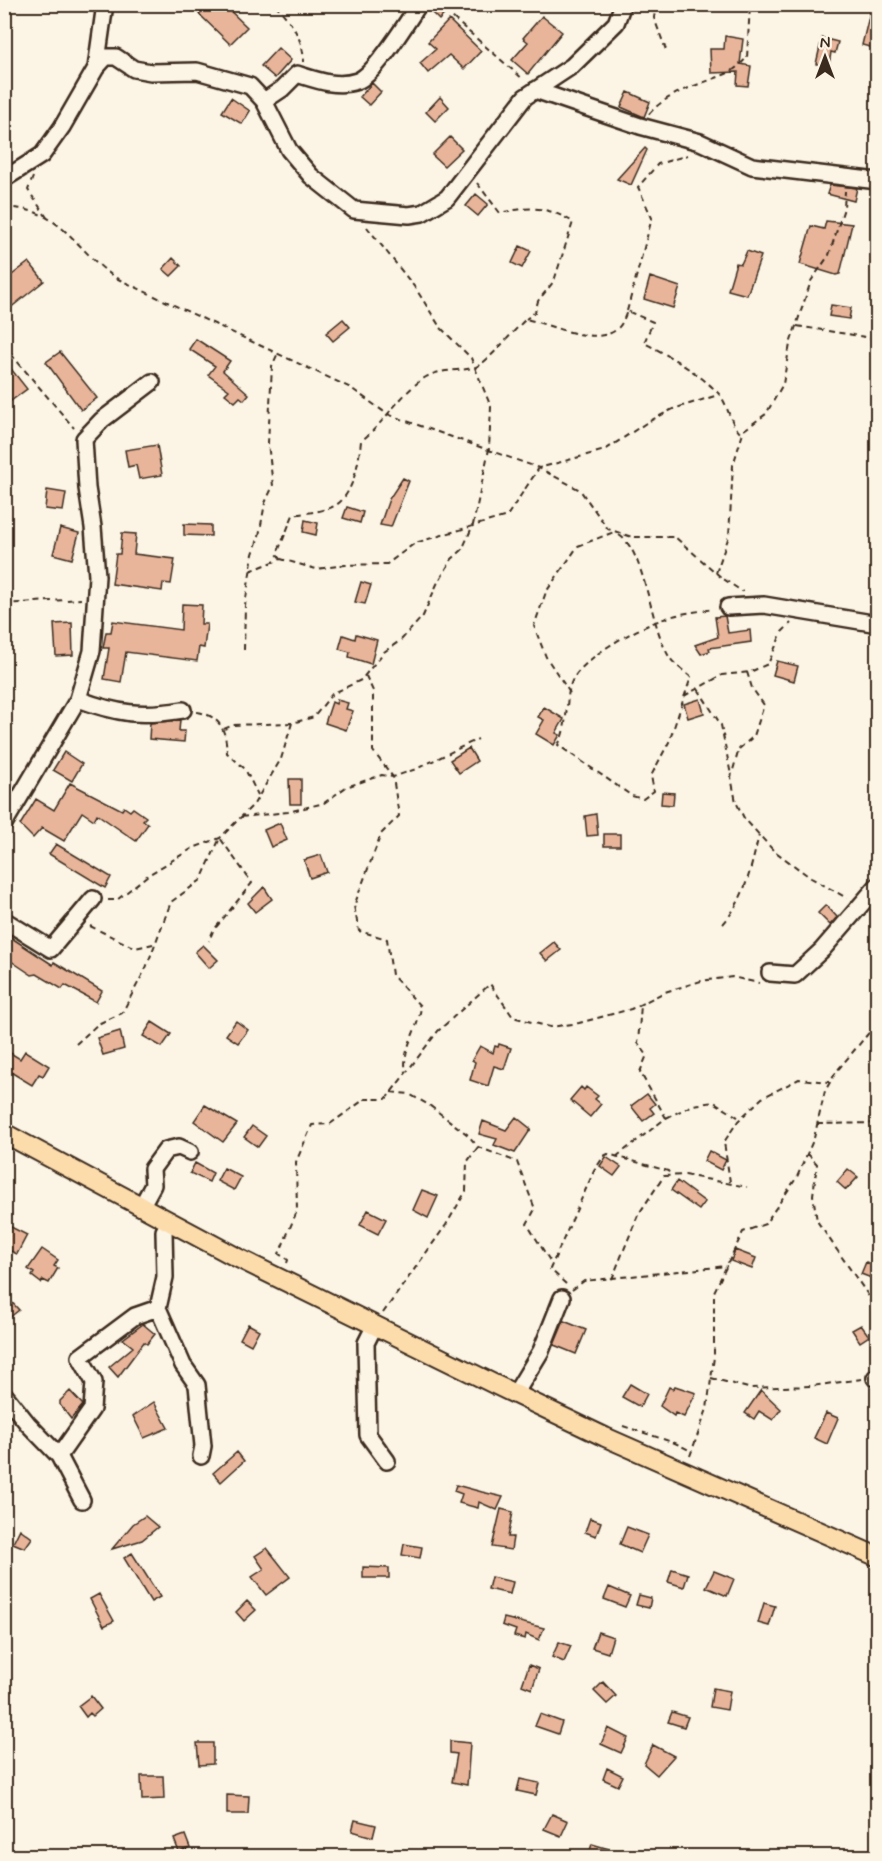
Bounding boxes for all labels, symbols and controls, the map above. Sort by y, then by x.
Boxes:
north arrow [795,27,855,87]
text: N [820,33,830,54]

